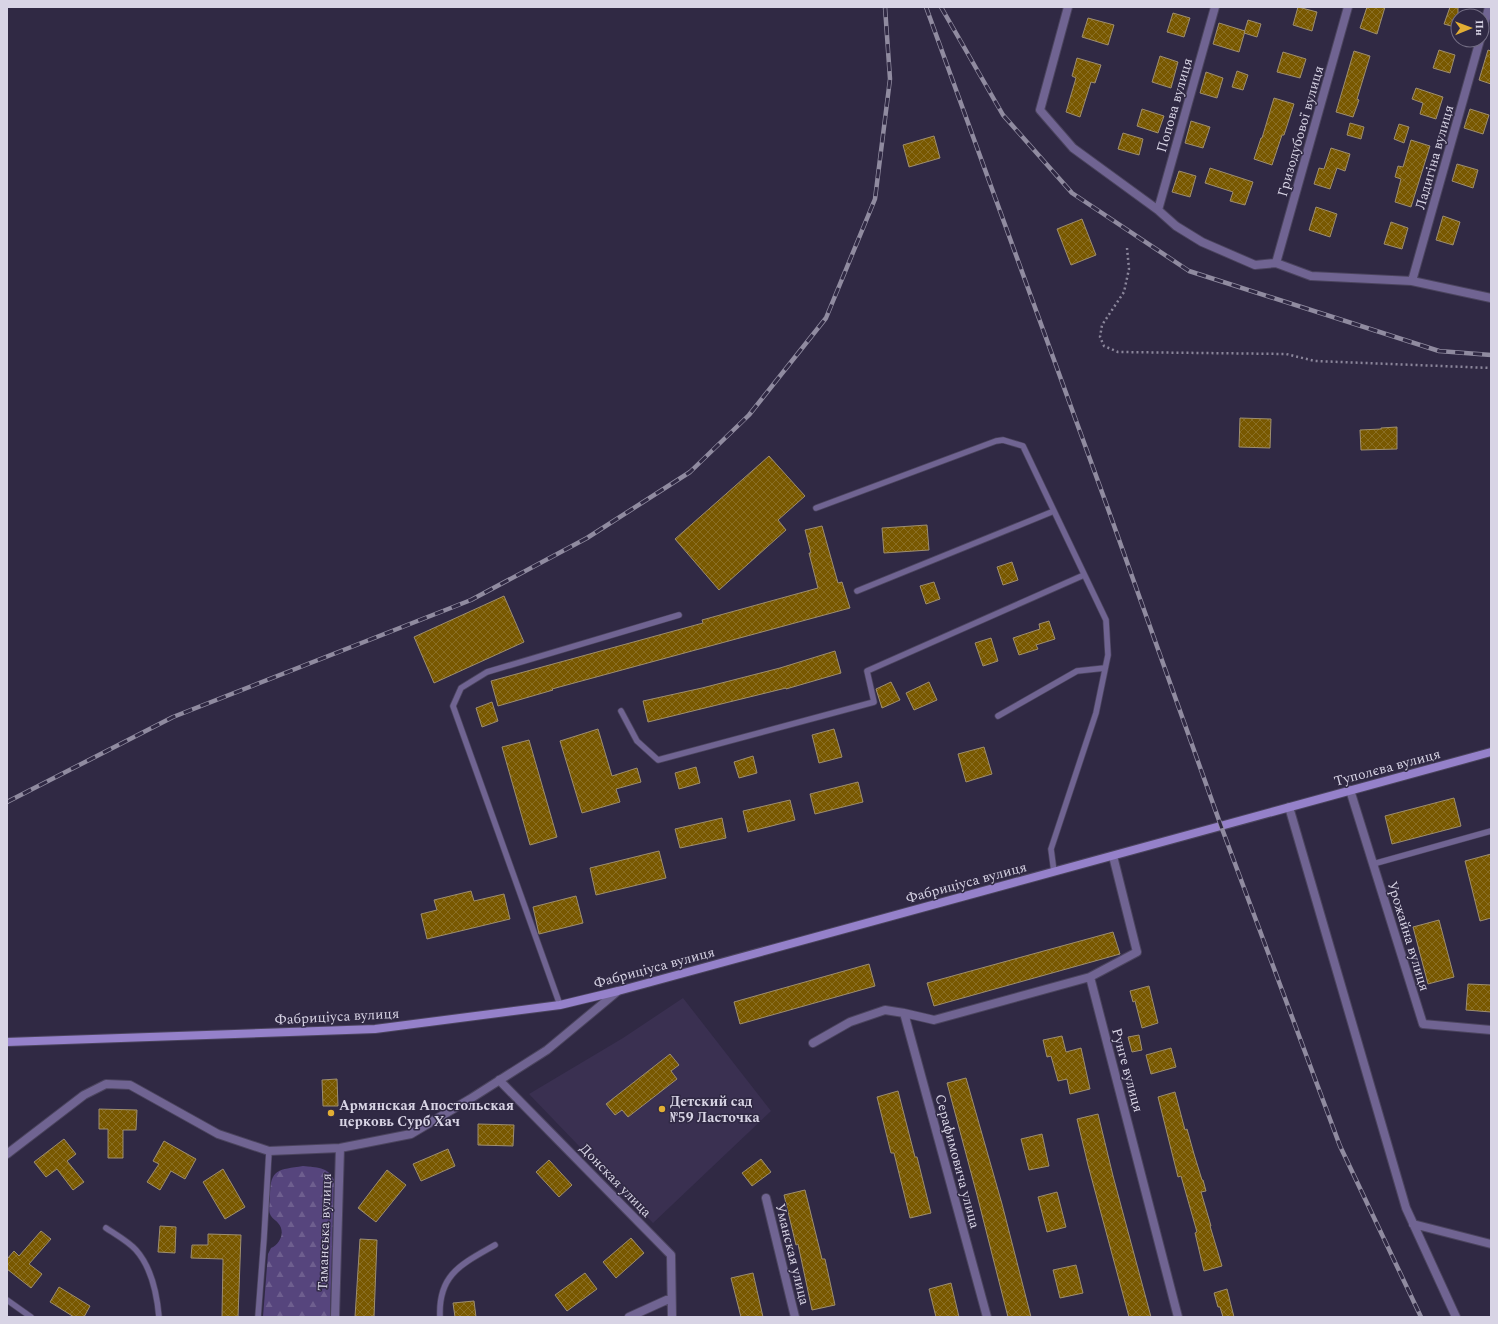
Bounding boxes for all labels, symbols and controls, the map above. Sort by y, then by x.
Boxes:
north arrow [1450,8,1490,48]
text: Пн [1471,20,1488,36]
street label: Попова вулиця [1151,55,1198,155]
street label: Гризодубової вулиця [1272,63,1329,199]
street label: Ладигіна вулиця [1410,102,1459,212]
street label: Туполєва вулиця [1332,743,1443,792]
street label: Фабриціуса вулиця [903,856,1029,909]
street label: Урожайна вулиця [1382,878,1435,994]
street label: Фабриціуса вулиця [591,941,717,994]
street label: Фабриціуса вулиця [274,1003,400,1030]
street label: Рунге вулиця [1106,1026,1149,1115]
place label: Детский сад №59 Ласточка [670,1091,760,1128]
street label: Серафимовича улица [929,1092,986,1231]
place label: Армянская Апостольская церковь Сурб Хач [339,1095,514,1132]
marker: Детский сад №59 Ласточка [657,1104,667,1114]
marker: Армянская Апостольская церковь Сурб Хач [326,1108,336,1118]
street label: Донская улица [575,1139,657,1222]
street label: Таманська вулиця [312,1173,337,1291]
street label: Уманская улица [770,1201,815,1307]

